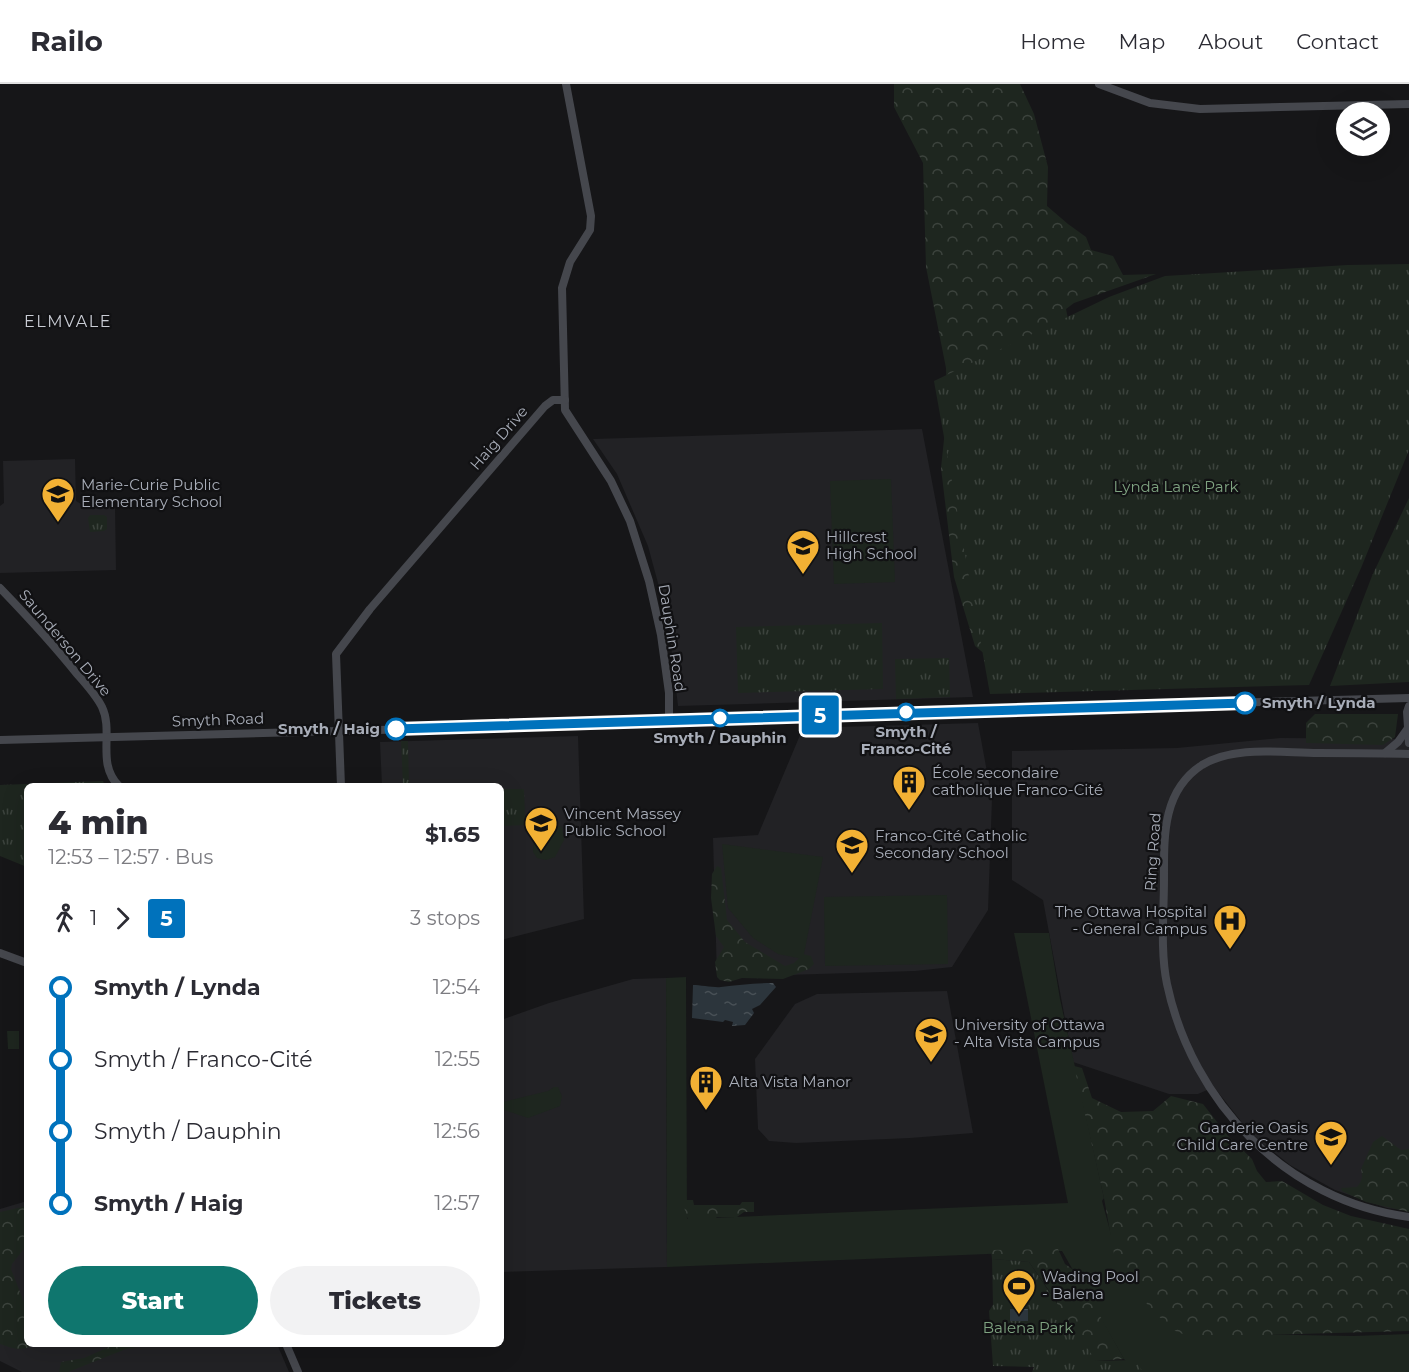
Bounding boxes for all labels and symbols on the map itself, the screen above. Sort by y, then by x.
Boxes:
district label: ELMVALE [24,312,112,331]
street label: Haig Drive [466,402,532,474]
place label: Marie-Curie Public Elementary School [81,475,222,511]
school or university icon: Marie-Curie Public Elementary School [40,476,76,523]
park label: Lynda Lane Park [1113,477,1239,496]
place label: Hillcrest High School [826,527,917,563]
school or university icon: Hillcrest High School [785,528,821,575]
street label: Dauphin Road [655,583,690,693]
street label: Saunderson Drive [15,585,116,700]
marker: Smyth / Lynda [1234,692,1256,714]
place label: Smyth / Lynda [1262,693,1376,712]
line badge: 5 [800,696,840,734]
marker: Smyth / Franco-Cité [897,703,915,721]
street label: Smyth Road [171,708,265,731]
marker: Smyth / Dauphin [711,709,729,727]
marker: Smyth / Haig [385,718,407,740]
place label: Smyth / Haig [278,719,380,738]
place label: Smyth / Franco-Cité [861,722,951,758]
place label: Smyth / Dauphin [653,728,787,747]
place label: École secondaire catholique Franco-Cité [932,763,1103,799]
building icon: École secondaire catholique Franco-Cité [891,764,927,811]
place label: Vincent Massey Public School [564,804,682,840]
school or university icon: Vincent Massey Public School [523,805,559,852]
street label: Ring Road [1140,812,1165,892]
place label: Franco-Cité Catholic Secondary School [875,826,1027,862]
school or university icon: Franco-Cité Catholic Secondary School [834,827,870,874]
place label: The Ottawa Hospital - General Campus [1055,902,1207,938]
hospital icon: The Ottawa Hospital - General Campus [1212,903,1248,950]
place label: University of Ottawa - Alta Vista Campus [954,1015,1105,1051]
school or university icon: University of Ottawa - Alta Vista Campus [913,1016,949,1063]
building icon: Alta Vista Manor [688,1064,724,1111]
place label: Alta Vista Manor [729,1072,851,1091]
place label: Garderie Oasis Child Care Centre [1176,1118,1308,1154]
school or university icon: Garderie Oasis Child Care Centre [1313,1119,1349,1166]
place label: Wading Pool - Balena [1042,1267,1139,1303]
sports icon: Wading Pool - Balena [1001,1268,1037,1315]
park label: Balena Park [983,1318,1073,1337]

